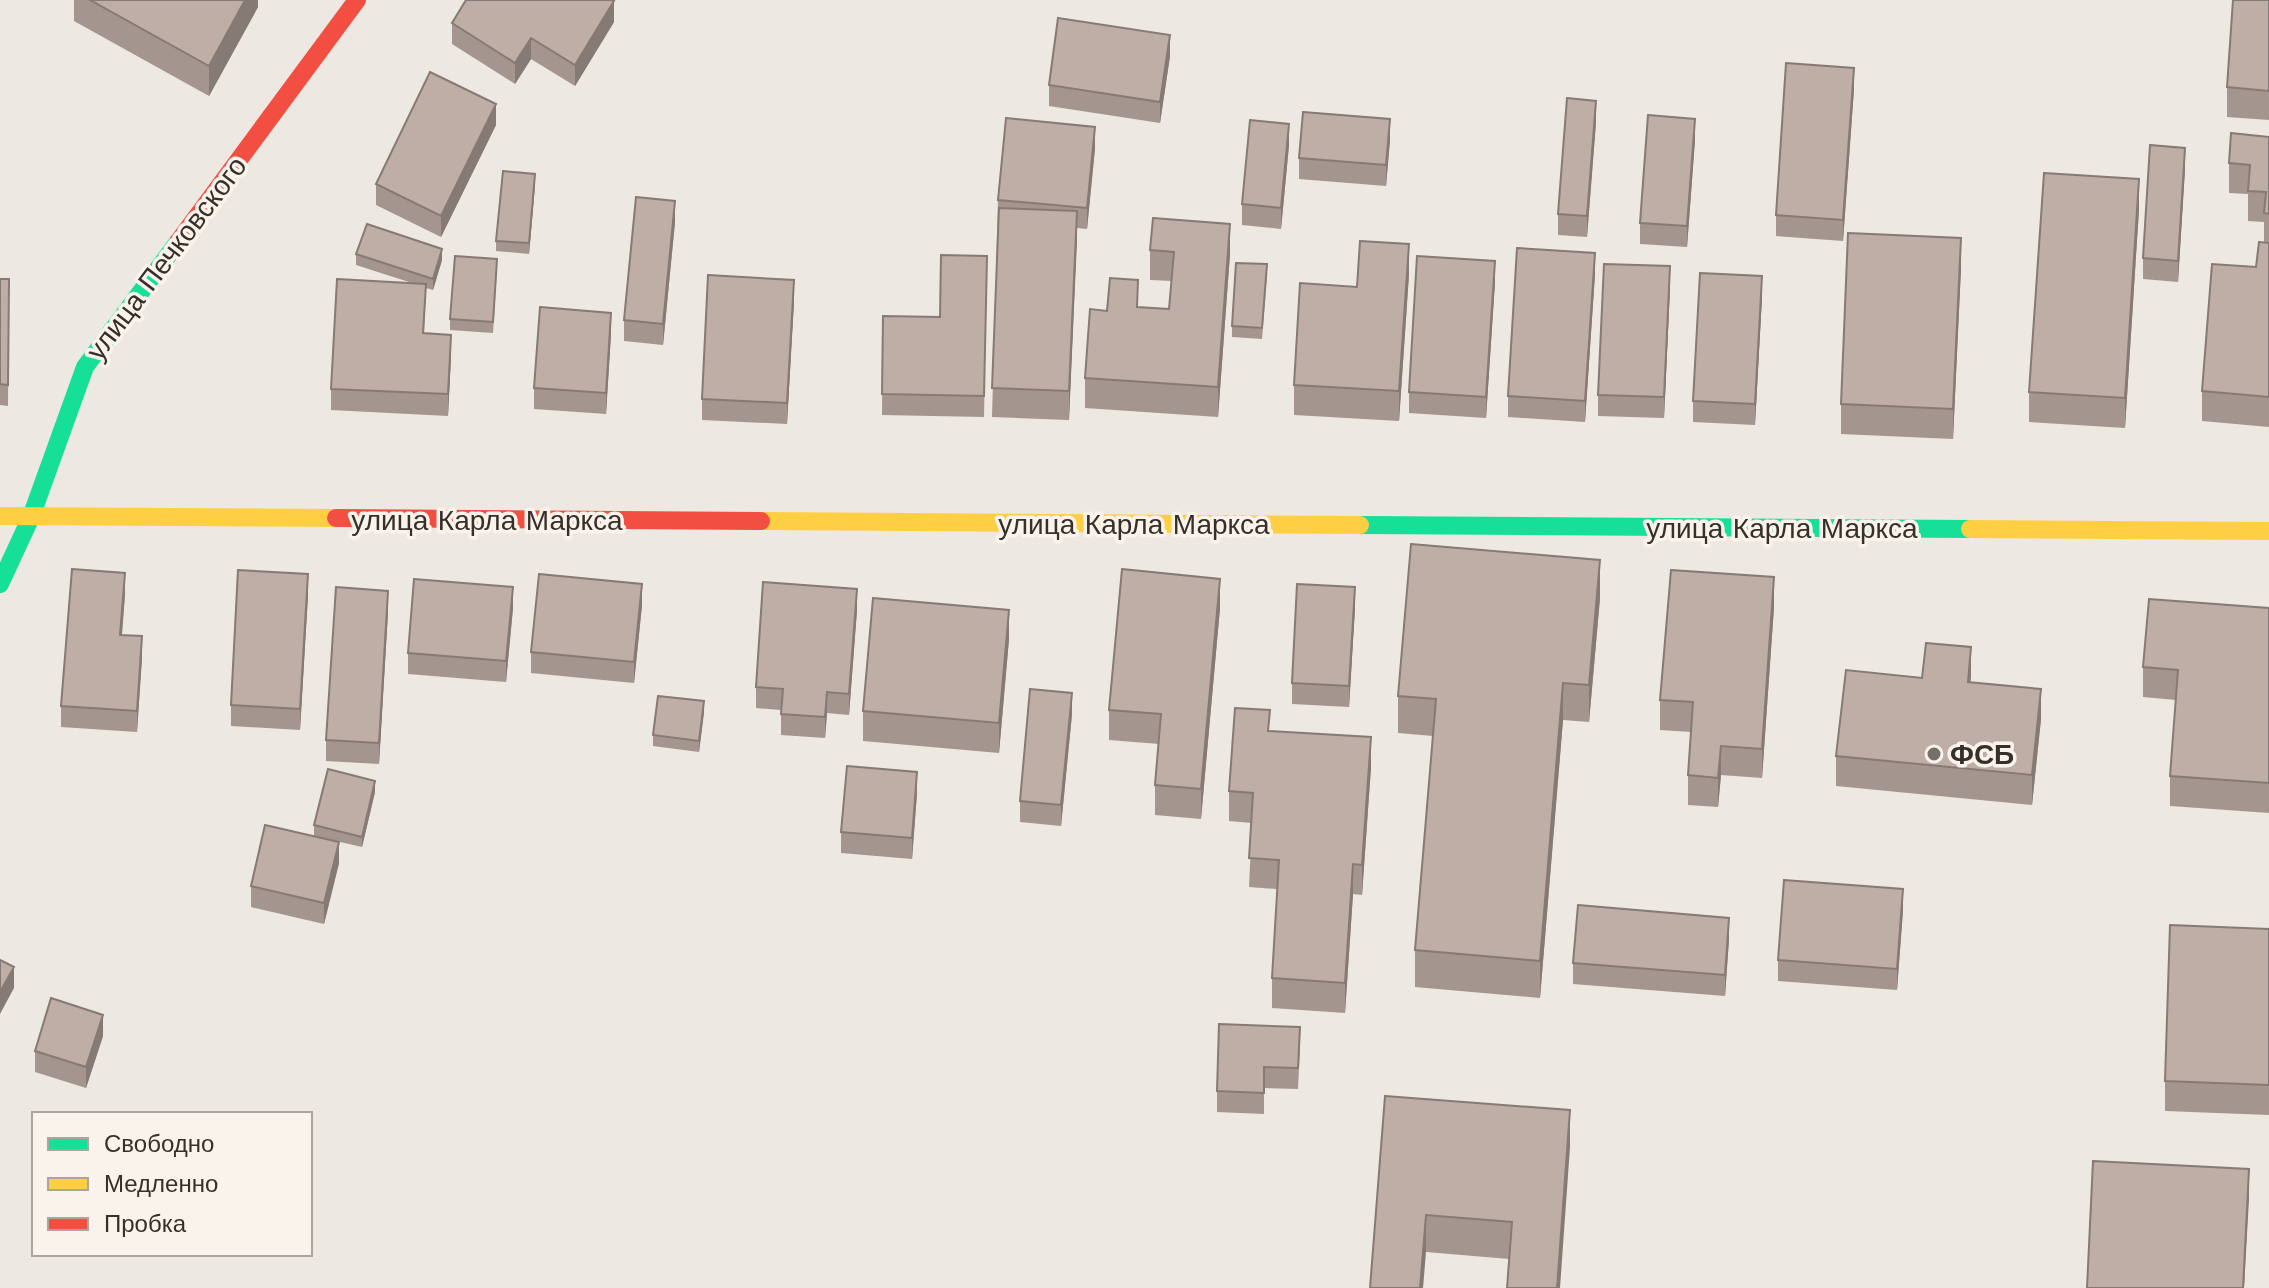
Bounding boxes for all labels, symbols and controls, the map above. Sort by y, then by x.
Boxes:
street label: улица Печковского [79,150,254,366]
street label: улица Карла Маркса [351,504,623,537]
street label: улица Карла Маркса [998,508,1270,541]
street label: улица Карла Маркса [1646,512,1918,545]
place label: ФСБ [1950,738,2014,771]
marker: ФСБ [1925,745,1943,763]
legend [32,1112,312,1256]
text: Свободно [104,1130,214,1158]
text: Медленно [104,1170,218,1198]
text: Пробка [104,1210,187,1238]

